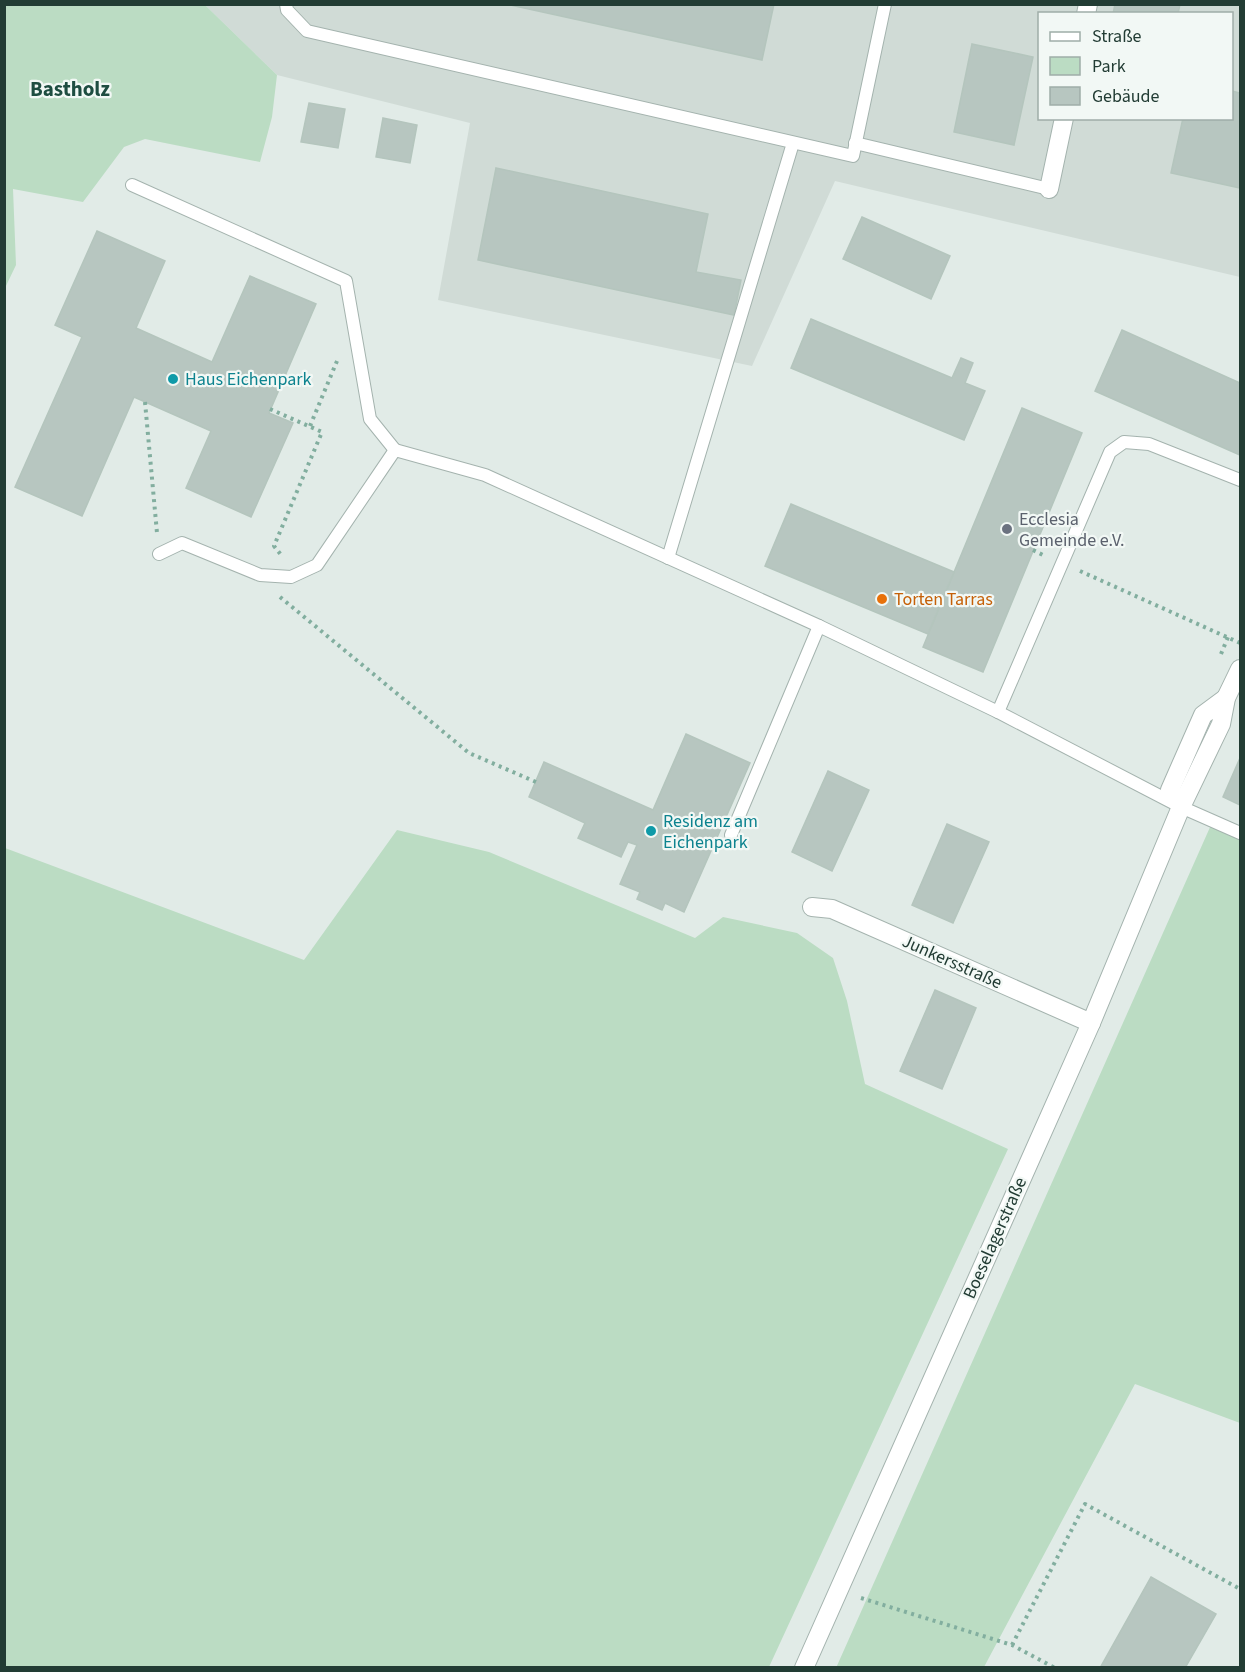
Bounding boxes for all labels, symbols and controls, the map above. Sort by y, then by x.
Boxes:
legend [1038,12,1233,120]
text: Straße [1092,24,1142,49]
text: Park [1092,54,1126,79]
district label: Bastholz [30,74,110,104]
text: Gebäude [1092,84,1160,109]
place label: Haus Eichenpark [185,367,311,392]
marker: Haus Eichenpark [166,372,180,386]
place label: Ecclesia Gemeinde e.V. [1019,507,1125,553]
marker: Ecclesia Gemeinde e.V. [1000,522,1014,536]
place label: Torten Tarras [894,587,993,612]
marker: Torten Tarras [875,592,889,606]
place label: Residenz am Eichenpark [663,809,758,855]
marker: Residenz am Eichenpark [644,824,658,838]
street label: Junkersstraße [898,929,1006,995]
street label: Boeselagerstraße [957,1173,1033,1303]

